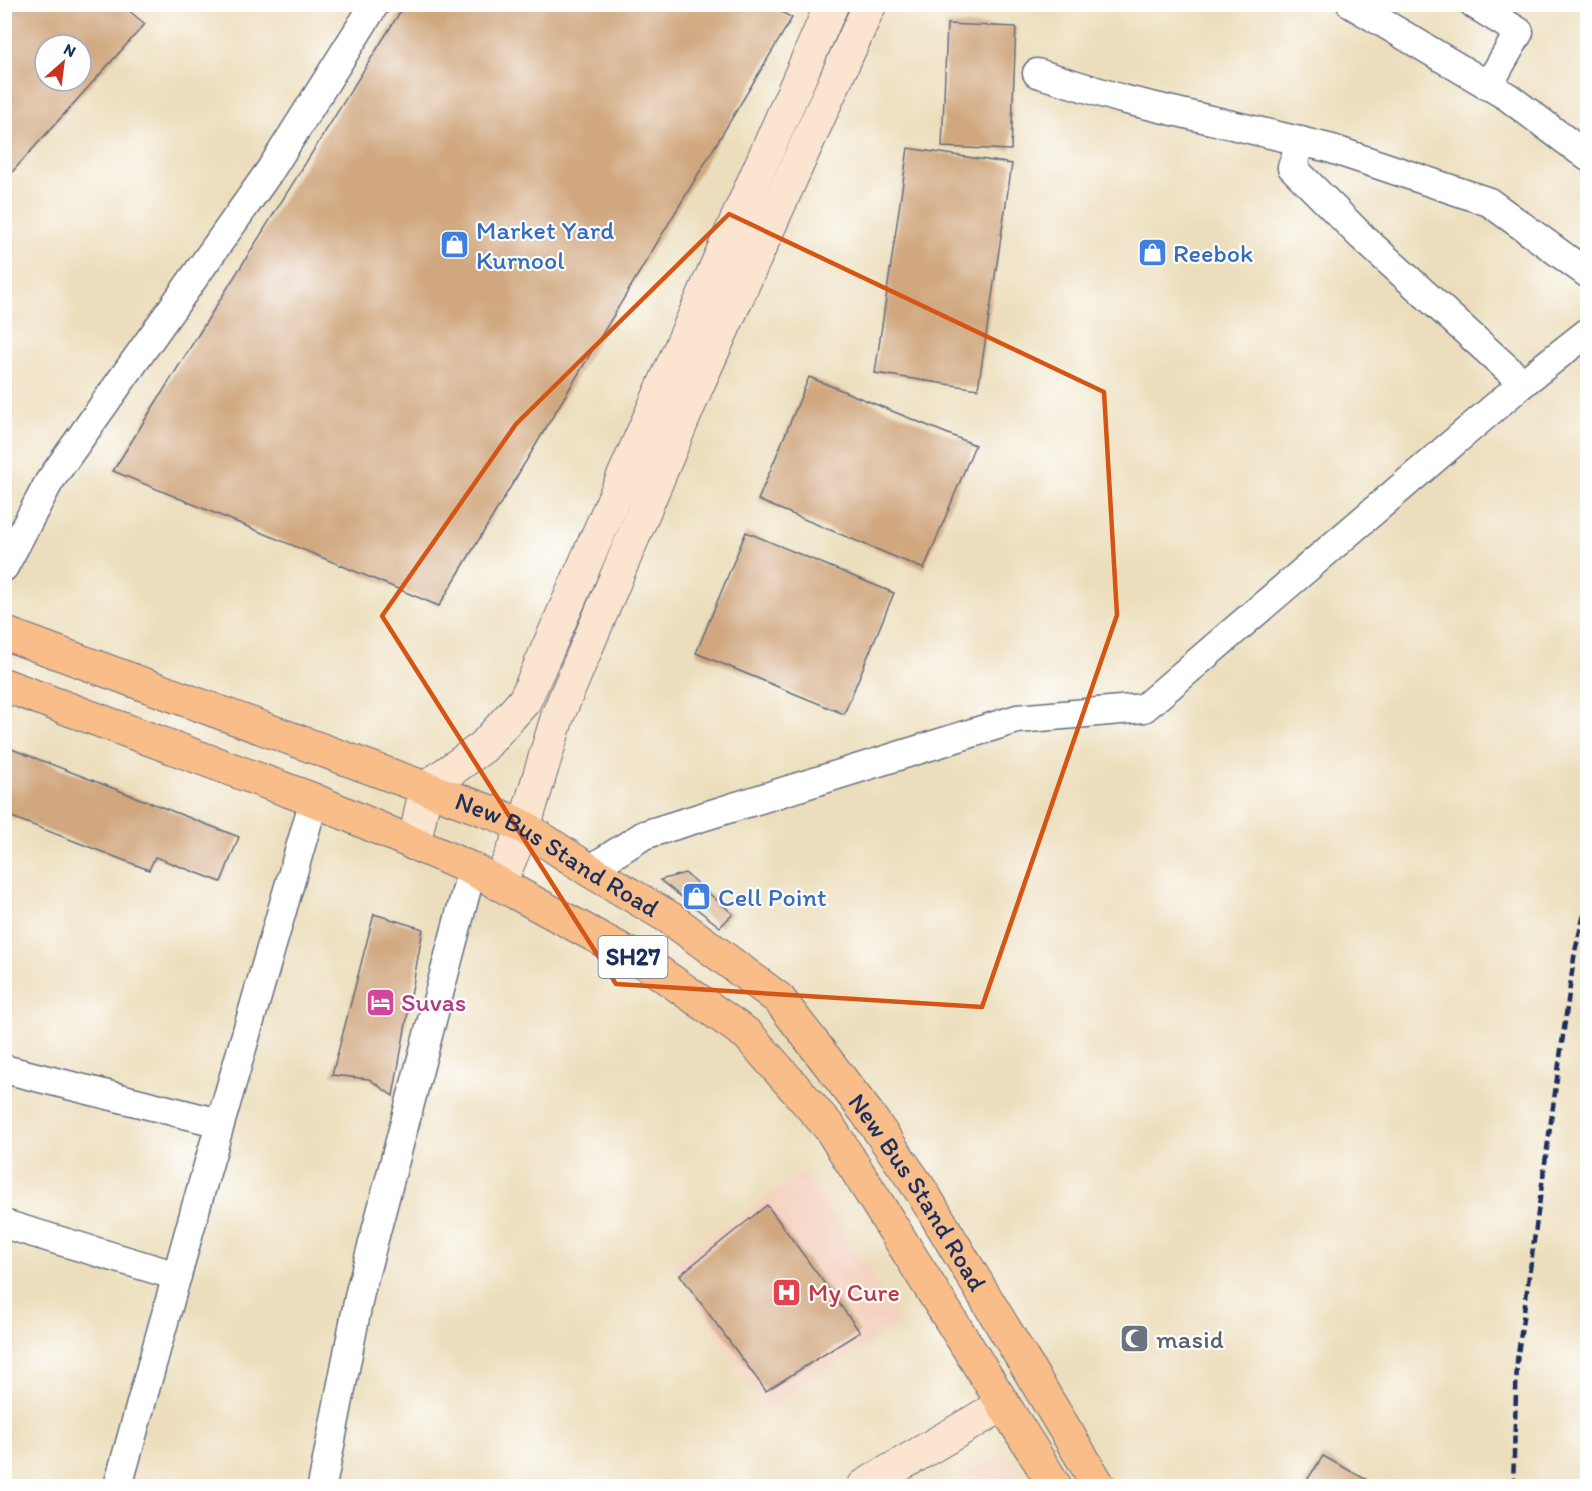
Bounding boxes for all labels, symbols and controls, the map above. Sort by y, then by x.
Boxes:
north arrow [33,33,93,93]
text: N [61,39,79,61]
place label: Market Yard Kurnool [476,214,614,276]
shop icon: Market Yard Kurnool [439,229,471,261]
shop icon: Reebok [1136,237,1168,269]
place label: Reebok [1173,237,1253,269]
street label: New Bus Stand Road [451,784,665,924]
shop icon: Cell Point [681,881,713,913]
place label: Cell Point [718,881,827,913]
road number: SH27 [598,936,668,978]
hotel icon: Suvas [364,986,396,1018]
place label: Suvas [401,986,466,1018]
street label: New Bus Stand Road [842,1087,994,1297]
hospital icon: My Cure [771,1276,803,1308]
place label: My Cure [808,1276,900,1308]
mosque icon: masid [1119,1323,1151,1355]
place label: masid [1156,1323,1224,1355]

